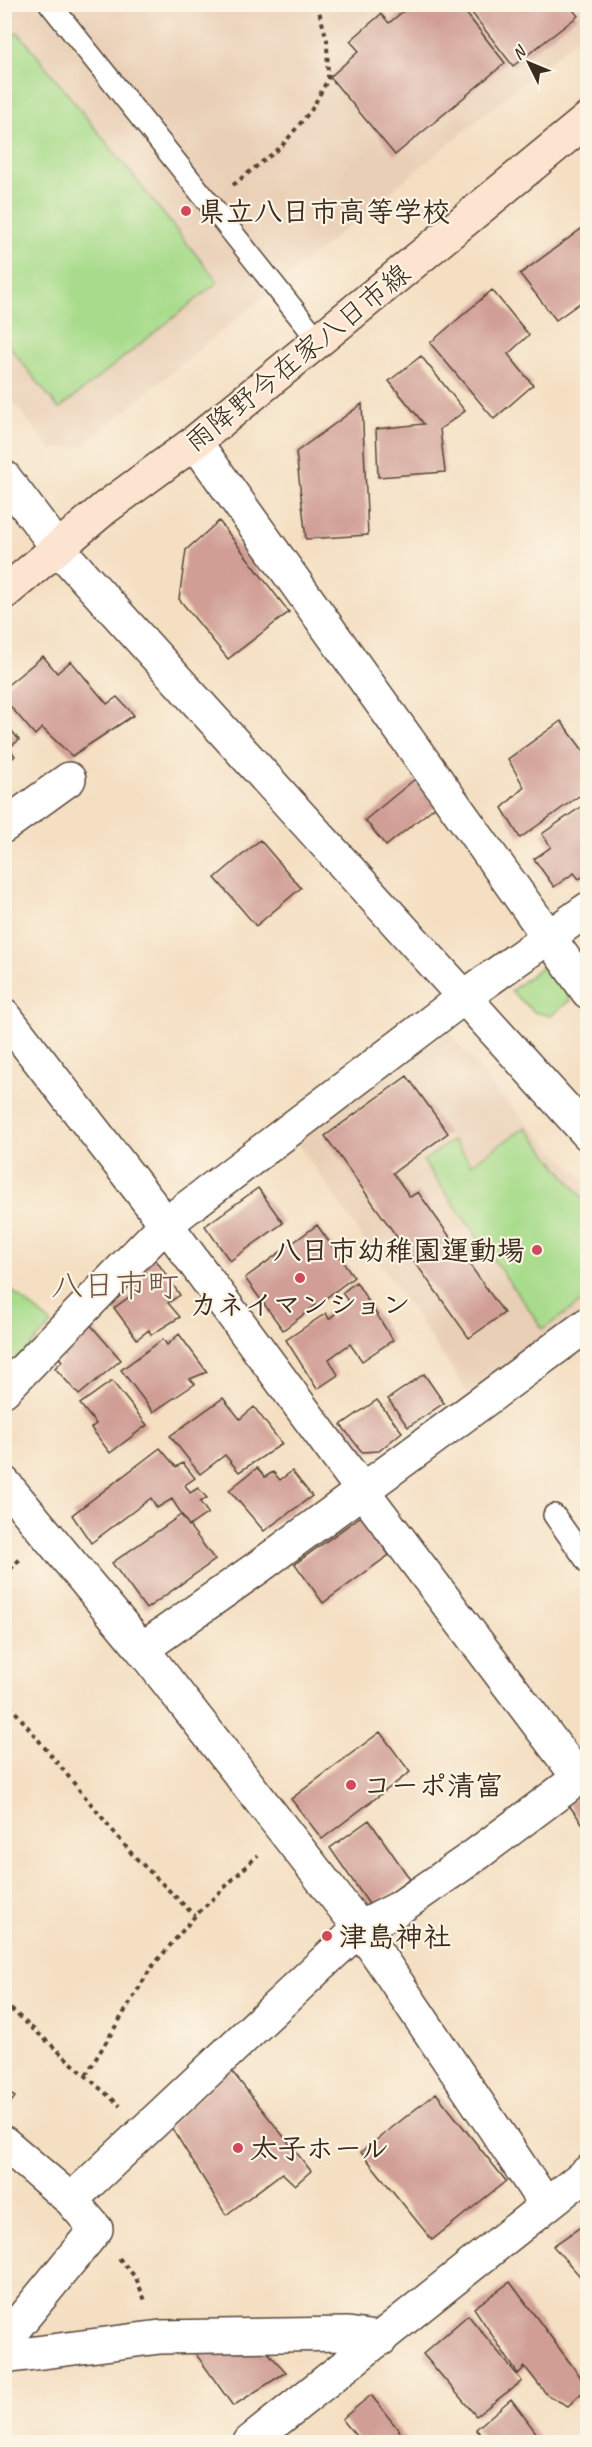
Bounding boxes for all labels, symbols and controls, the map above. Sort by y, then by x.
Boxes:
north arrow [499,33,559,93]
text: N [508,41,532,64]
place label: 県立八日市高等学校 [198,194,450,229]
marker: 県立八日市高等学校 [179,204,193,218]
street label: 雨降野今在家八日市線 [177,256,417,459]
place label: 八日市幼稚園運動場 [273,1233,525,1268]
marker: 八日市幼稚園運動場 [530,1243,544,1257]
district label: 八日市町 [51,1265,179,1306]
marker: カネイマンション [293,1271,307,1285]
place label: カネイマンション [189,1287,411,1322]
place label: コーポ清富 [363,1768,503,1803]
marker: コーポ清富 [344,1778,358,1792]
place label: 津島神社 [339,1919,451,1954]
marker: 津島神社 [320,1929,334,1943]
place label: 太子ホール [250,2131,389,2166]
marker: 太子ホール [231,2141,245,2155]

